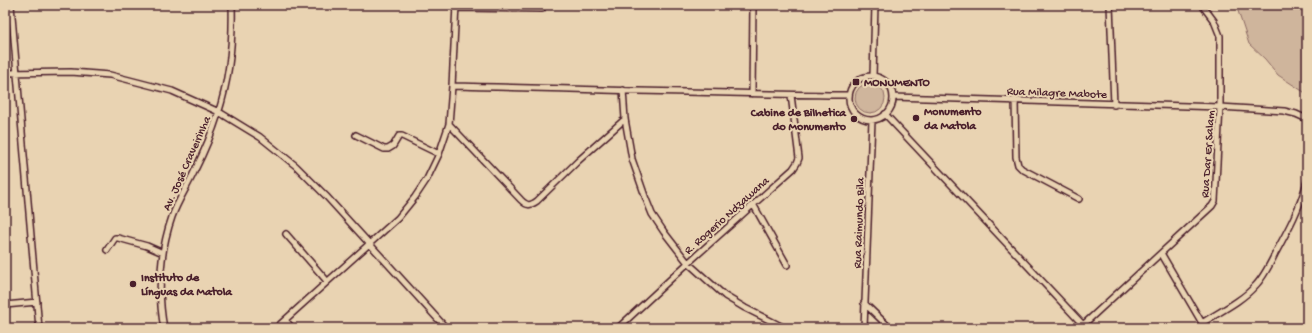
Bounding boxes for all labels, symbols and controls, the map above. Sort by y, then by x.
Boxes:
marker: MONUMENTO [851,77,861,87]
place label: MONUMENTO [864,77,931,91]
street label: Rua Milagre Mabote [1007,85,1108,103]
place label: Monumento da Matola [924,106,982,134]
place label: Cabine de Bilhetica do Monumento [750,107,847,135]
street label: Rua Dar Er Salam [1199,109,1219,198]
marker: Monumento da Matola [911,113,921,123]
street label: Av. José Craveirinha [161,114,215,213]
marker: Cabine de Bilhetica do Monumento [849,114,859,124]
street label: R. Rogerio Ndzawana [682,174,773,258]
street label: Rua Raimundo Bila [851,177,869,269]
place label: Instituto de Línguas da Matola [141,272,233,300]
marker: Instituto de Línguas da Matola [128,279,138,289]

